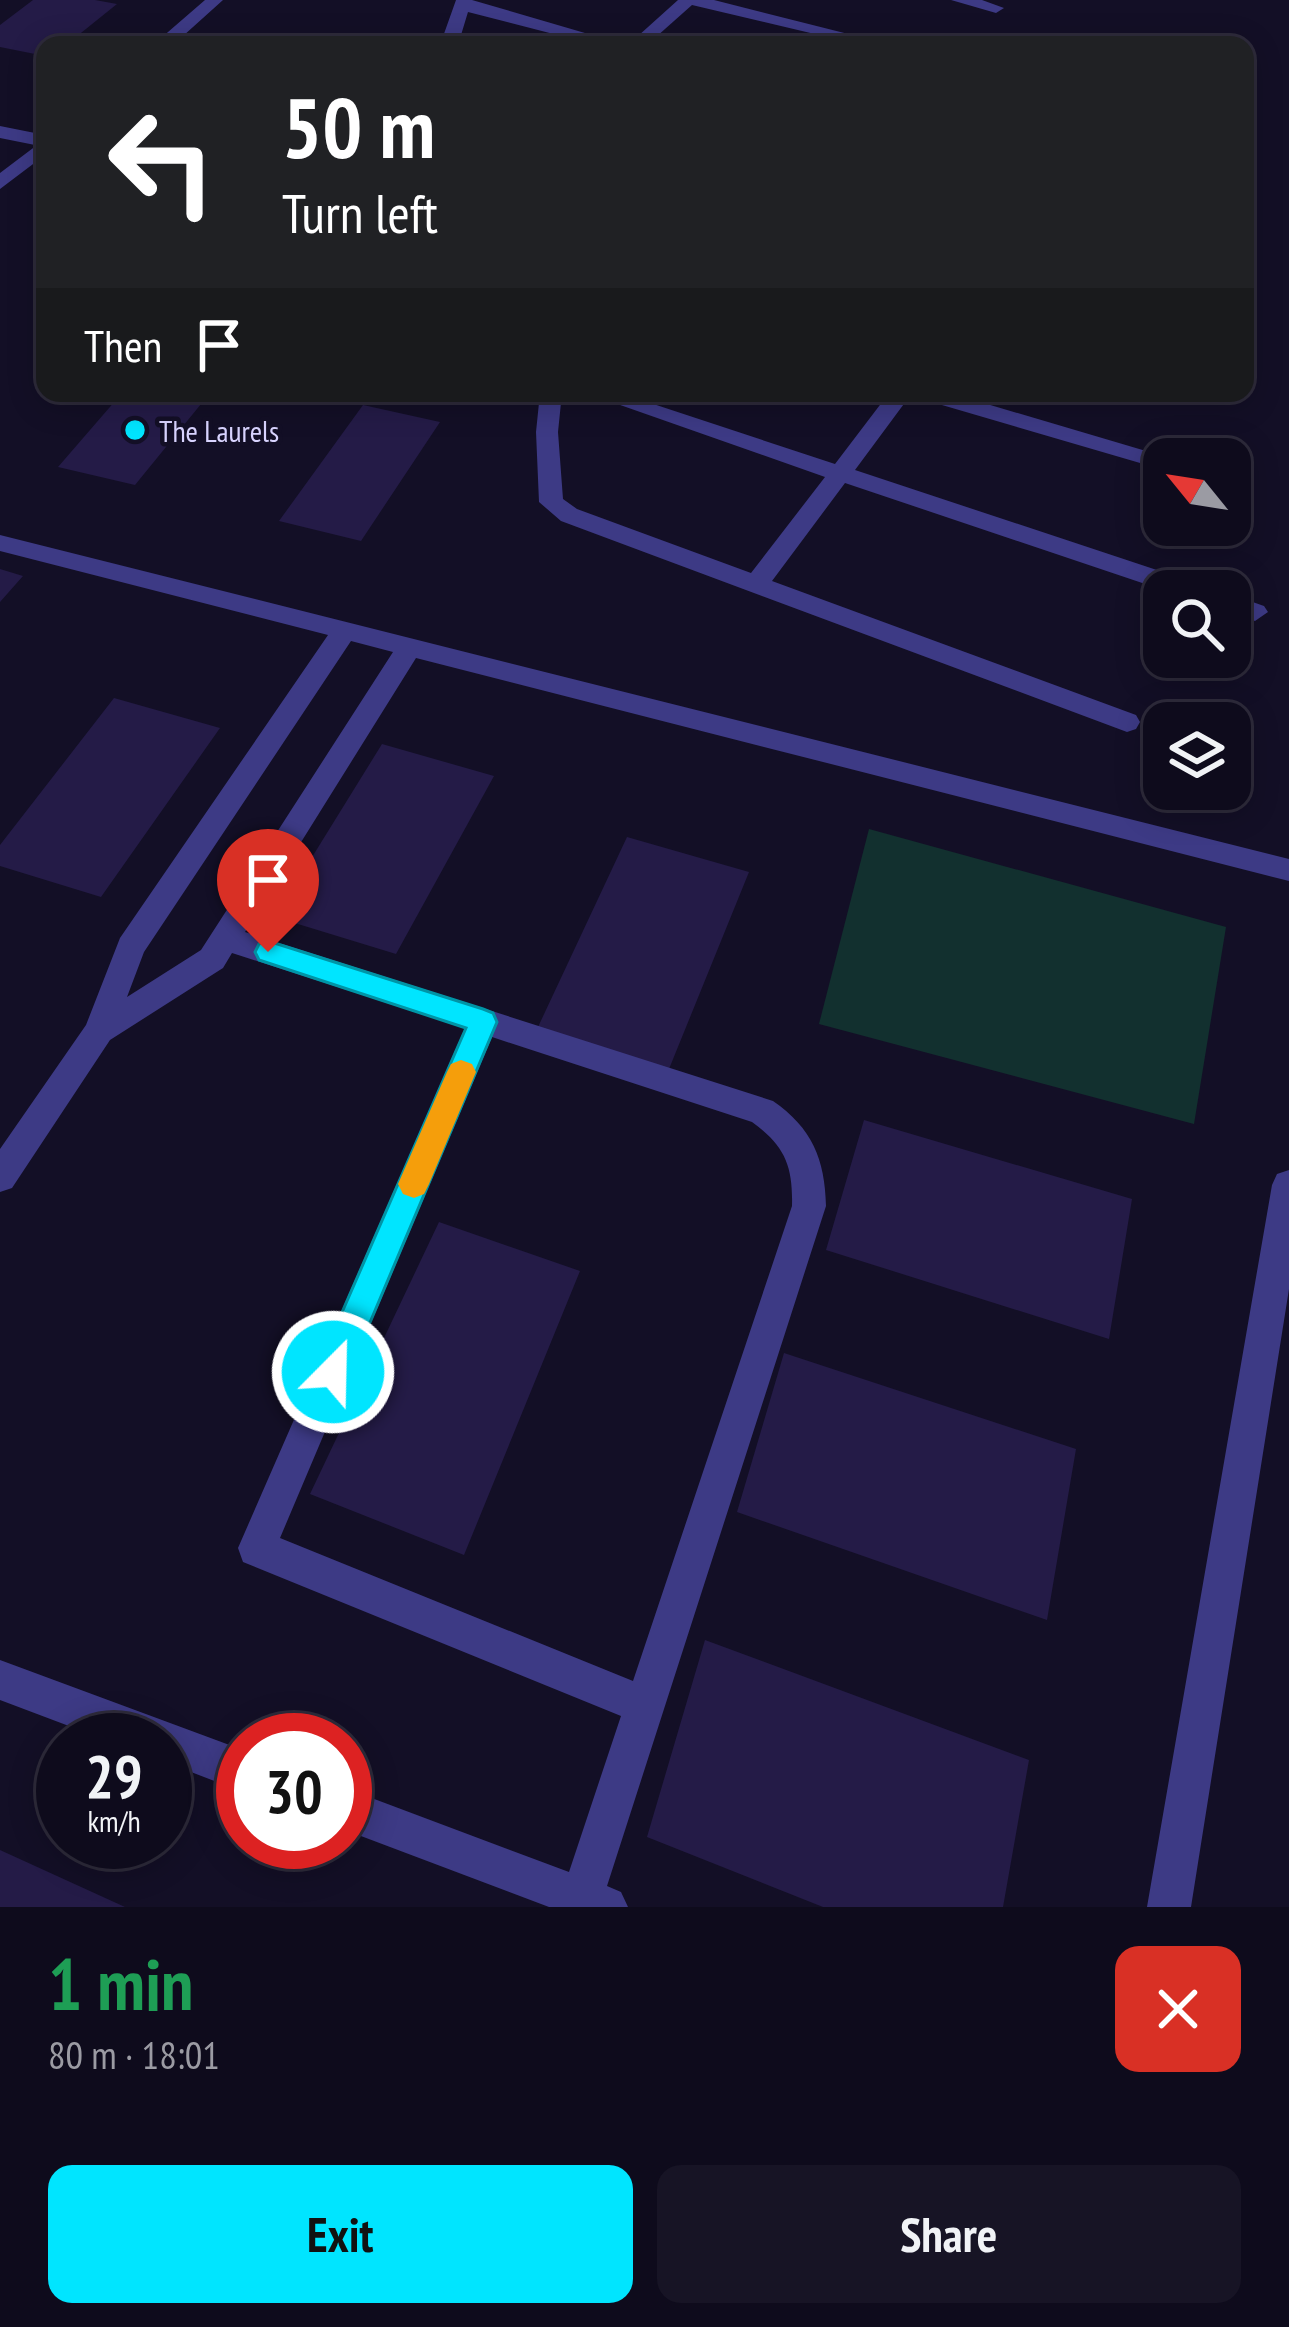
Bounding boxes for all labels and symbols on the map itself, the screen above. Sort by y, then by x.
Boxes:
place label: The Laurels [159,411,279,450]
marker: The Laurels [122,417,148,443]
north arrow [1143,438,1251,546]
pin [217,829,319,952]
position arrow [270,1309,396,1435]
speed limit sign: 30 [216,1713,372,1869]

